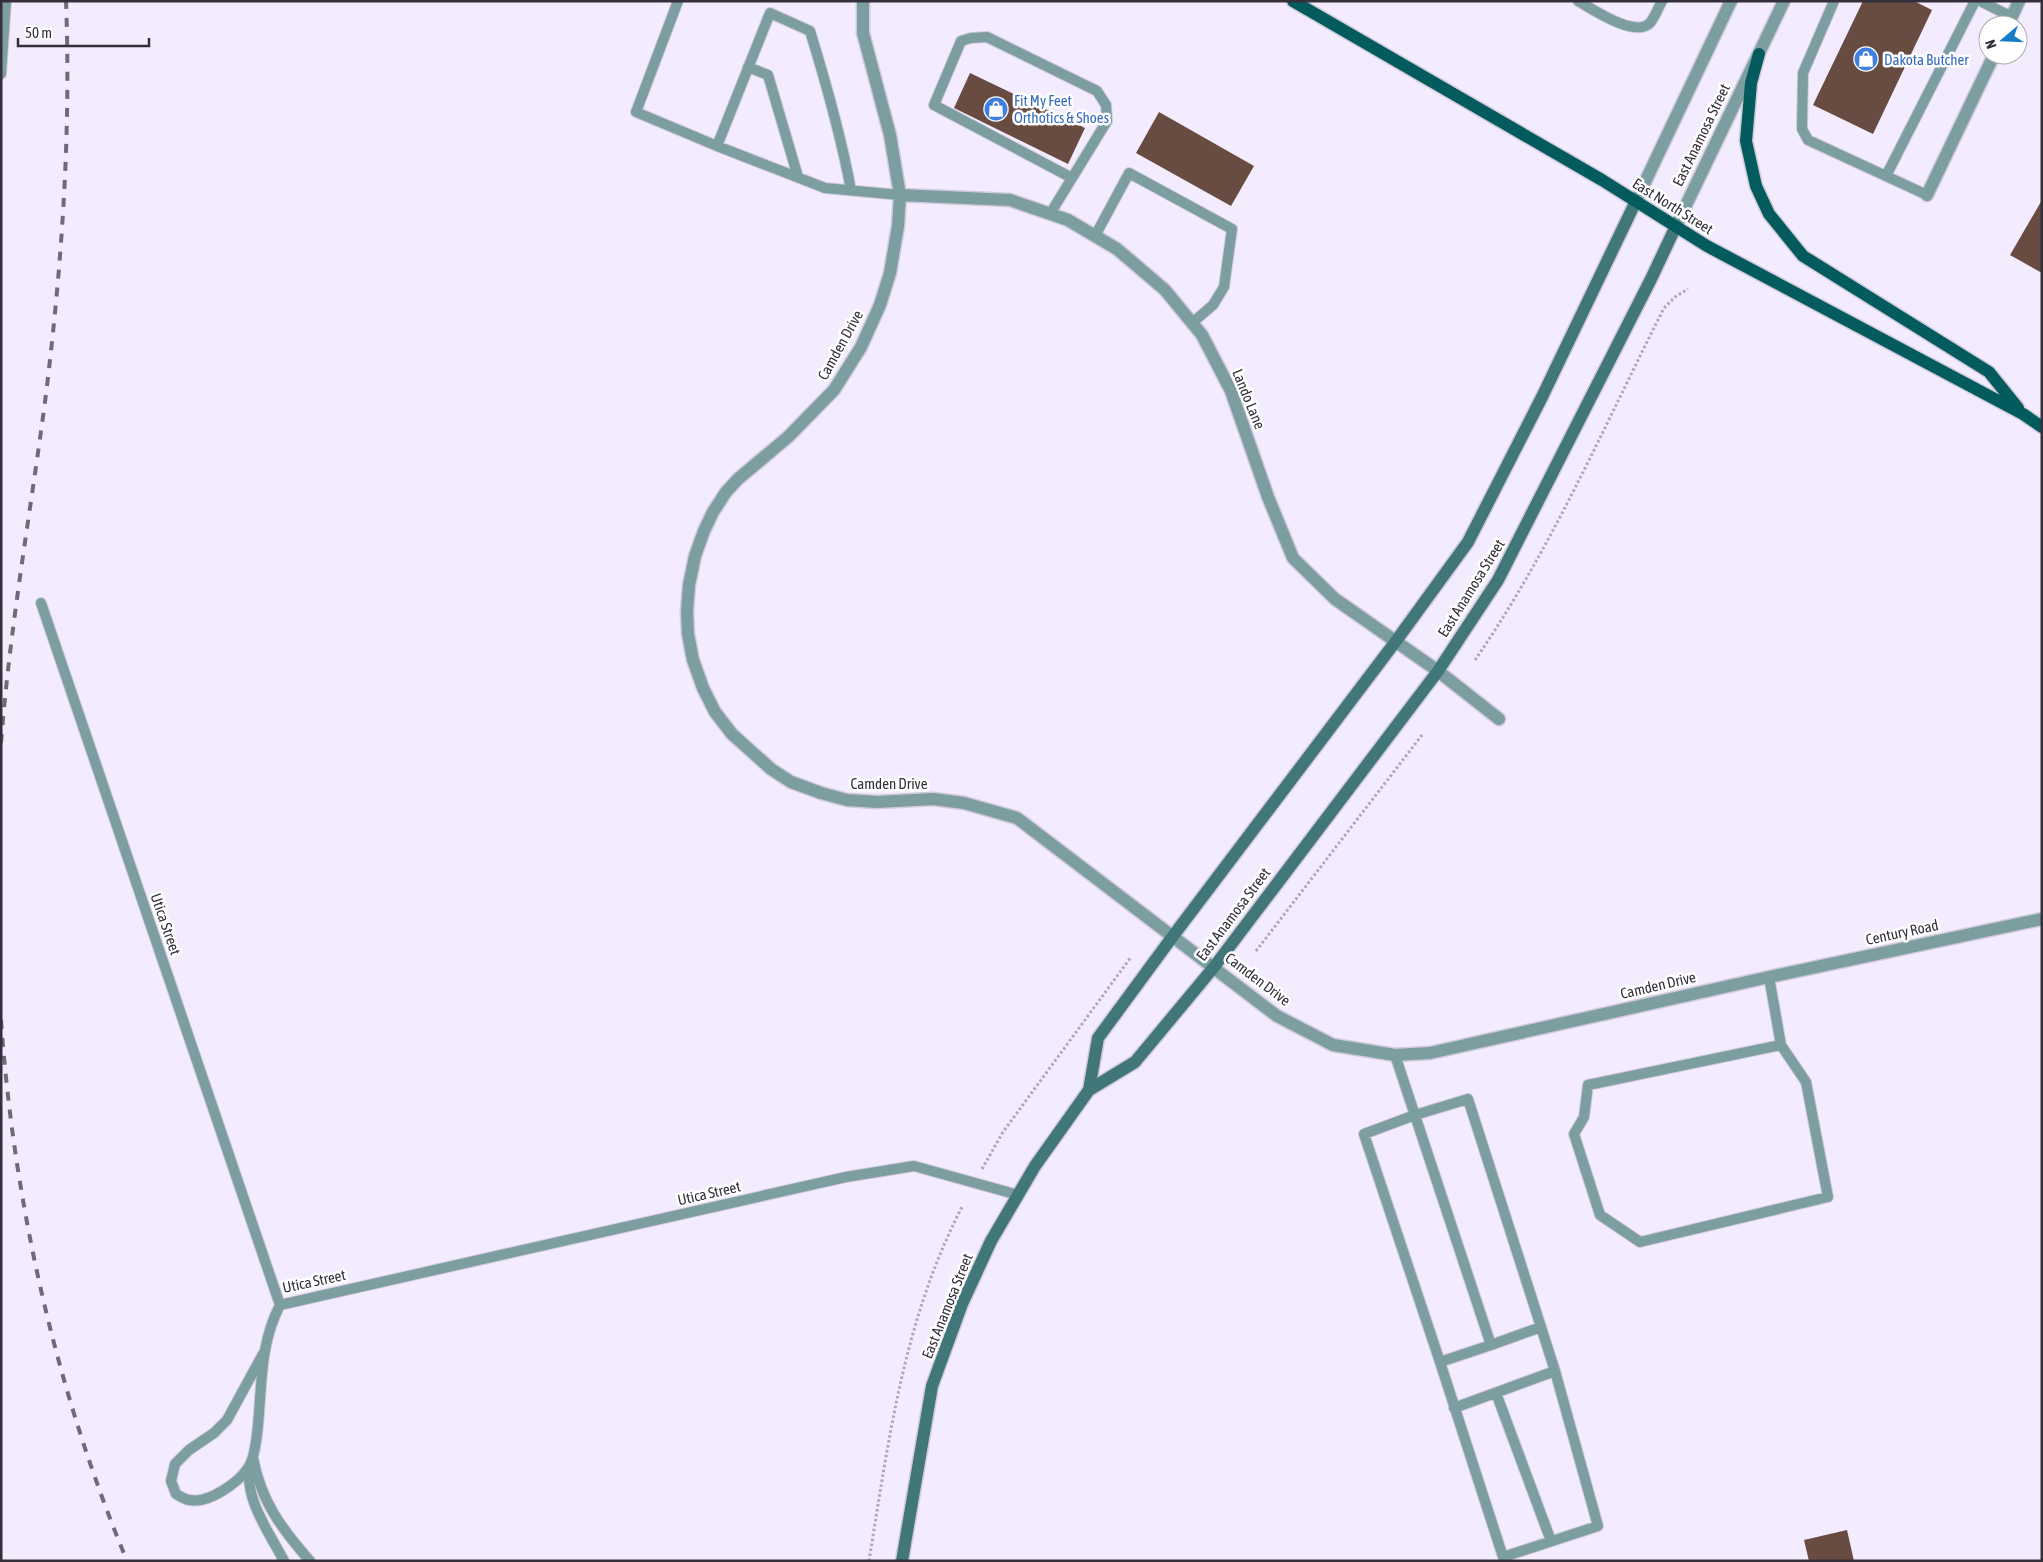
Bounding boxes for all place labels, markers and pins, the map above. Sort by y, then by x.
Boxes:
shop icon: Dakota Butcher [1853,46,1879,72]
place label: Dakota Butcher [1884,51,1969,68]
place label: Fit My Feet Orthotics & Shoes [1014,92,1109,126]
shop icon: Fit My Feet Orthotics & Shoes [983,96,1009,122]

